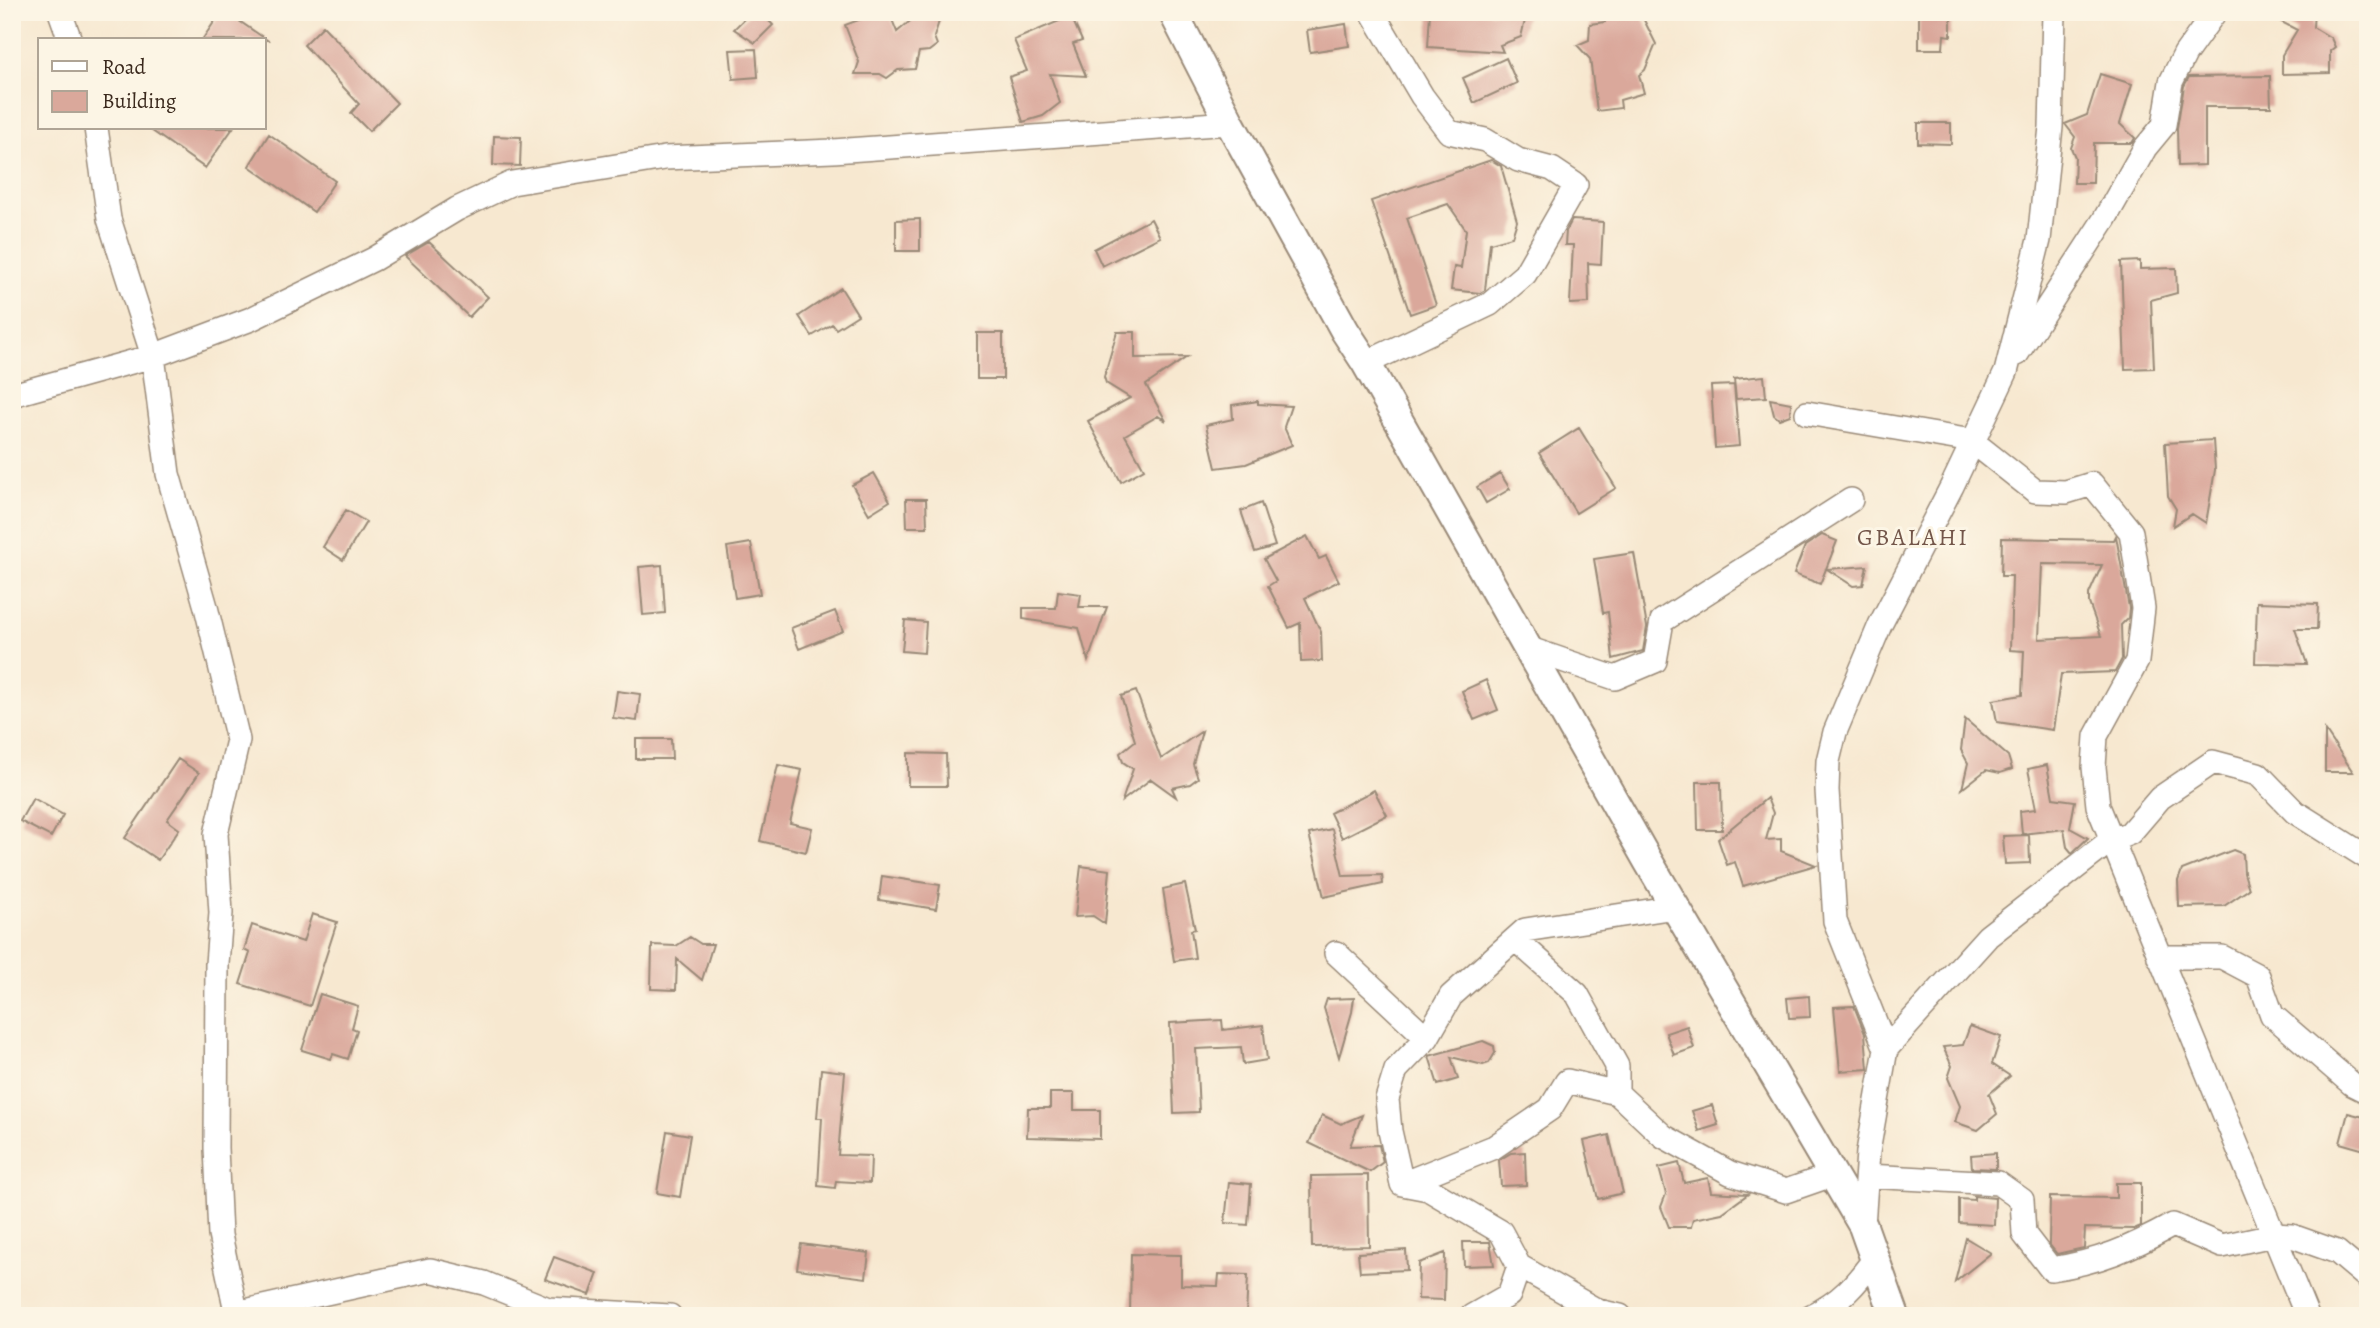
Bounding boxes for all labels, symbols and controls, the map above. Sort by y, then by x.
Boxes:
legend [38,38,266,130]
text: Road [102,53,146,81]
text: Building [102,87,177,115]
district label: GBALAHI [1857,521,1969,553]

